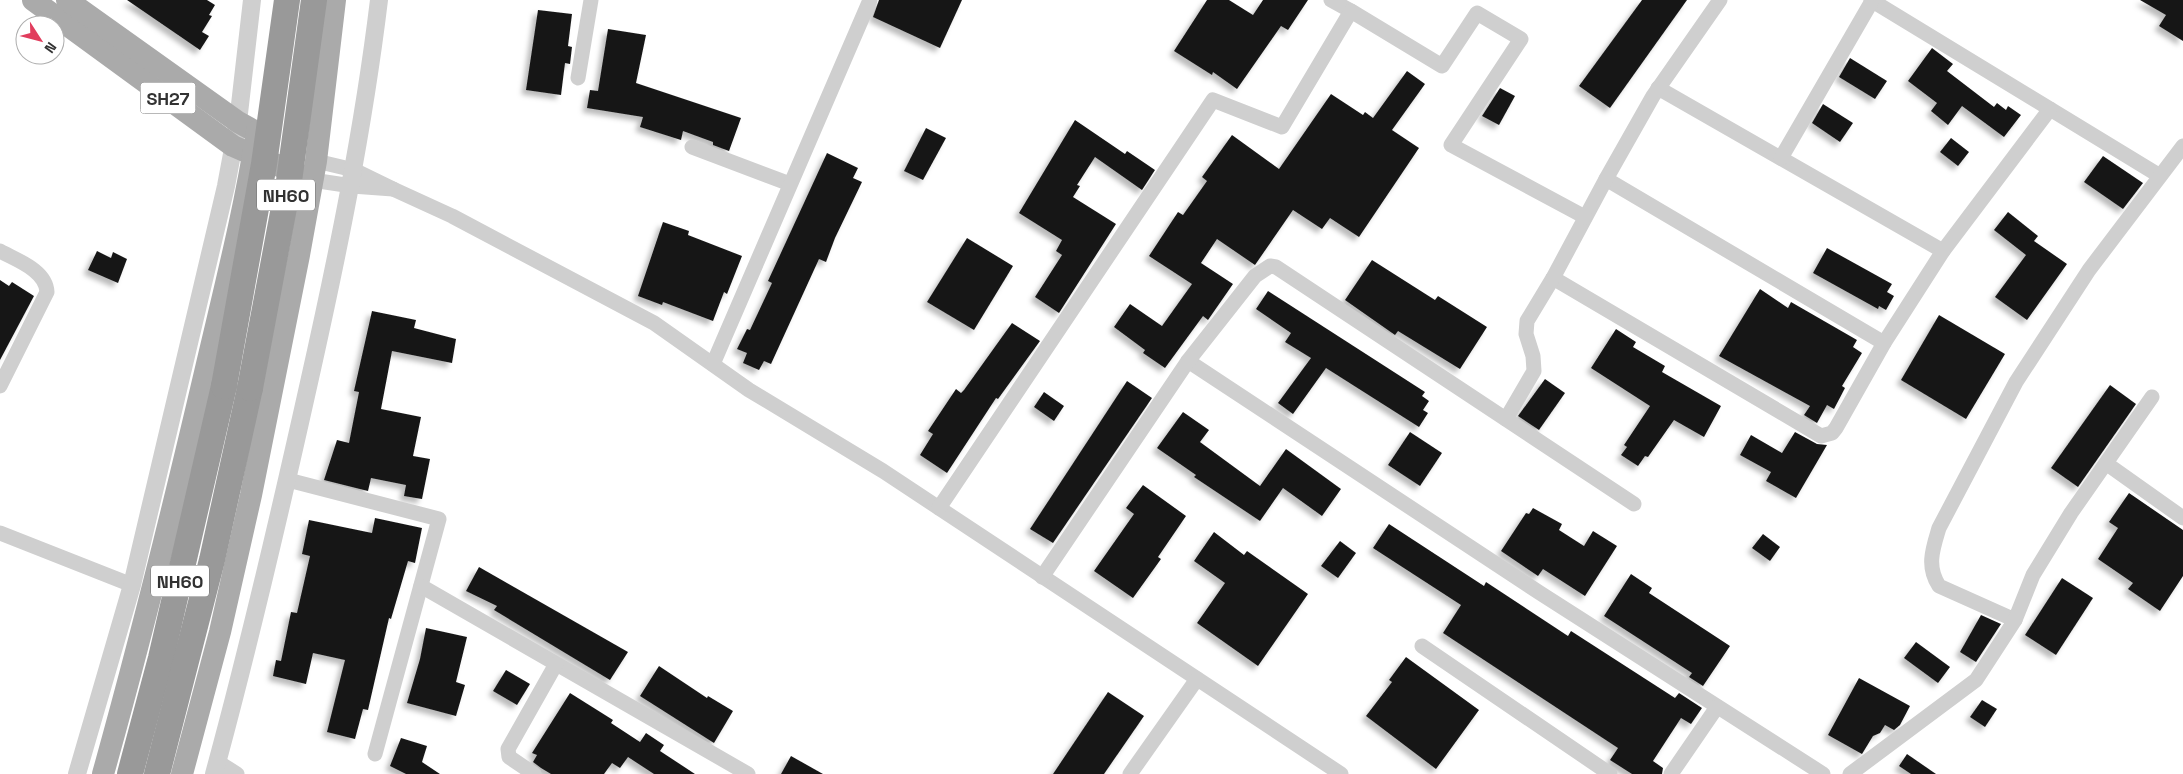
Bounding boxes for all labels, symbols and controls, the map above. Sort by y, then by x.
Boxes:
north arrow [15,15,65,65]
text: N [40,39,61,57]
road number: SH27 [140,82,196,114]
road number: NH60 [257,180,315,210]
road number: NH60 [151,566,209,596]

